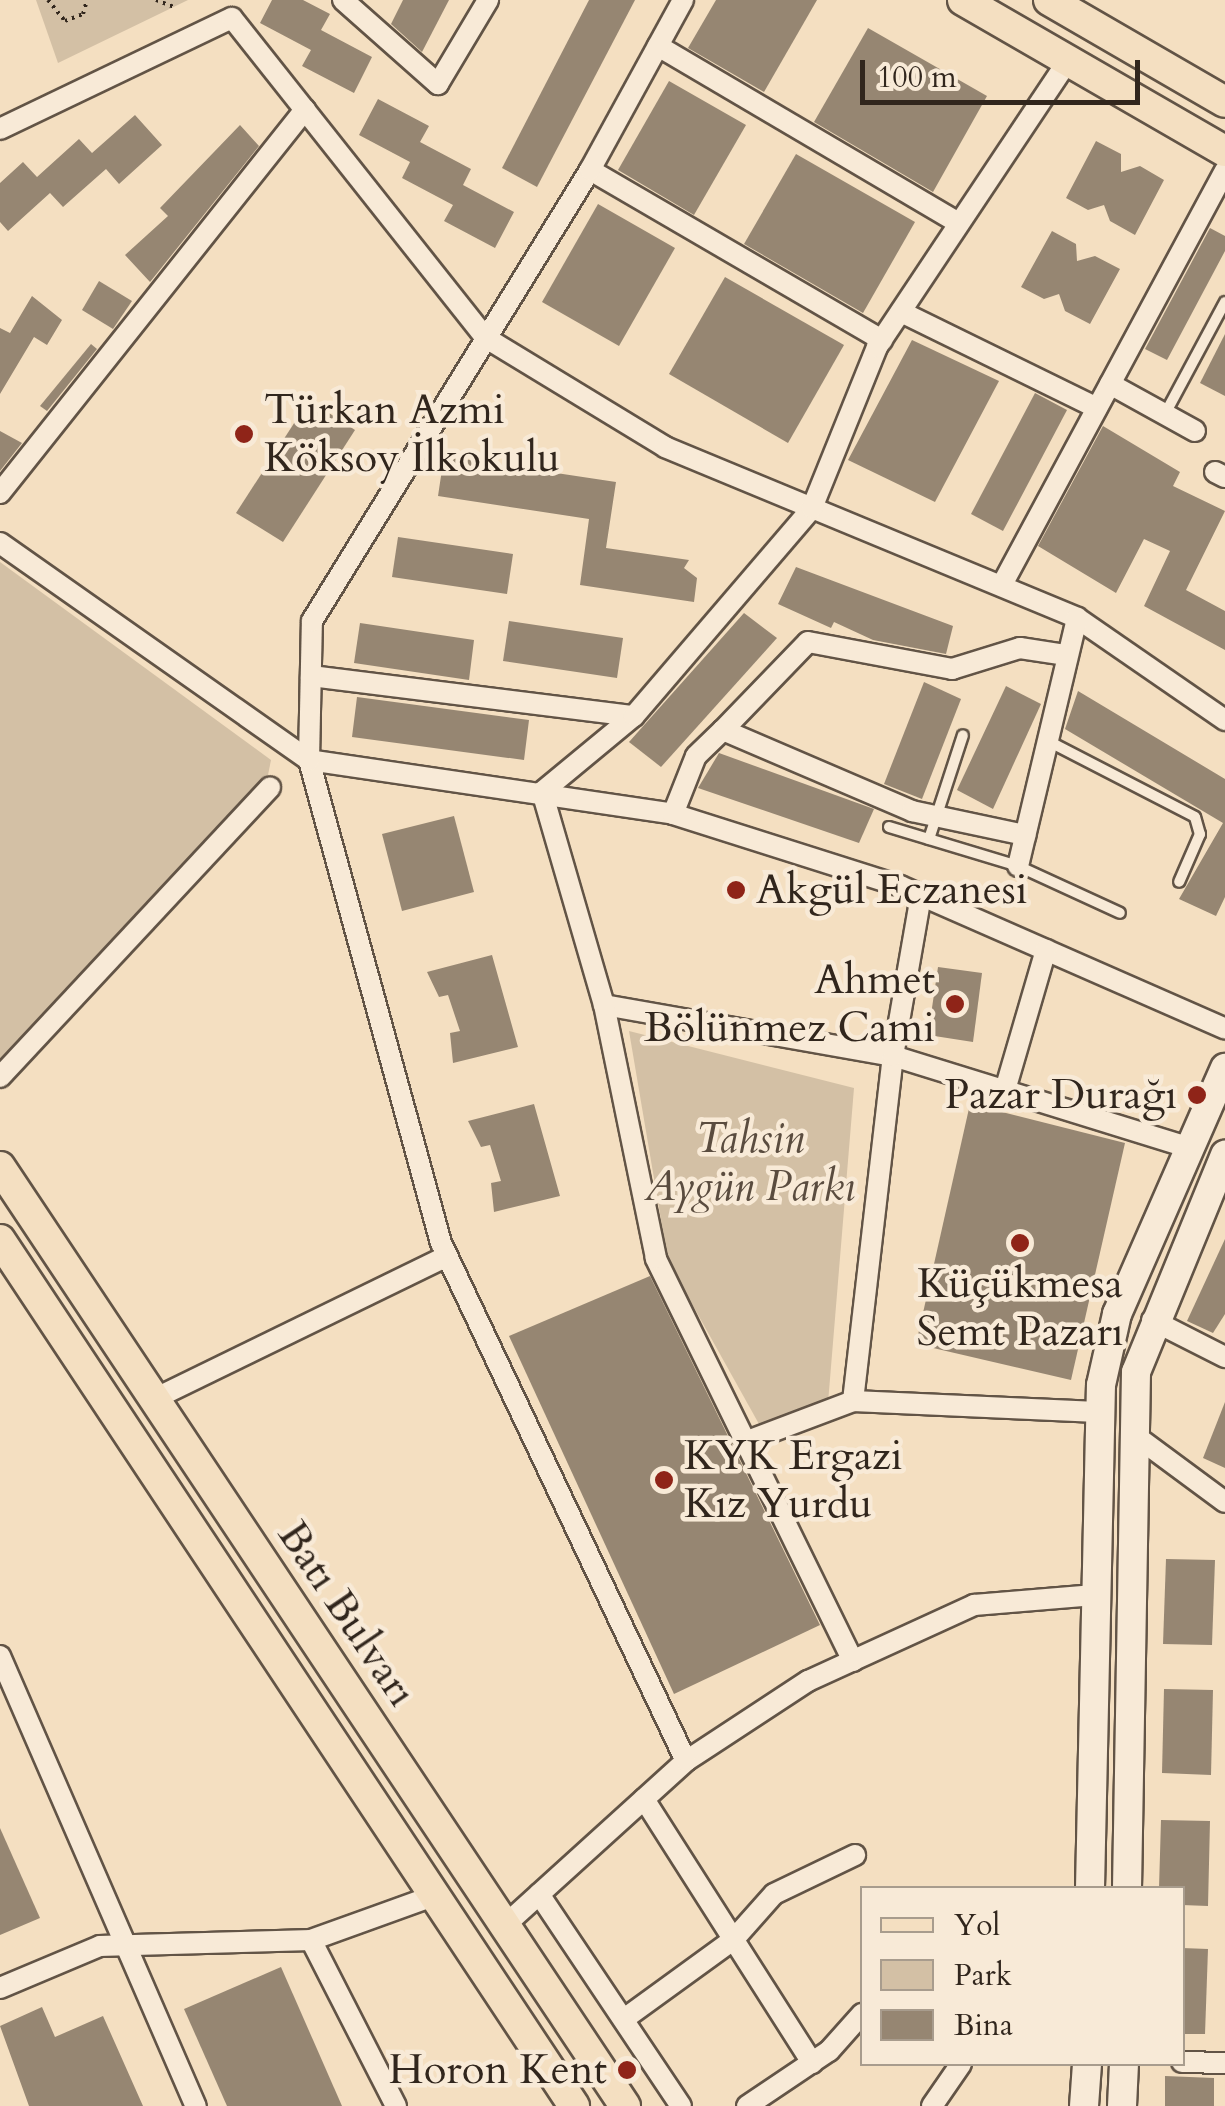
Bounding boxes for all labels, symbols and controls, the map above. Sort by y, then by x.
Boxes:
scale bar [865,40,1145,102]
text: 100 m [877,57,957,98]
place label: Türkan Azmi Köksoy İlkokulu [264,385,560,484]
marker: Türkan Azmi Köksoy İlkokulu [233,423,255,445]
place label: Akgül Eczanesi [756,865,1028,915]
marker: Akgül Eczanesi [725,879,747,901]
place label: Ahmet Bölünmez Cami [644,955,935,1054]
marker: Ahmet Bölünmez Cami [944,993,966,1015]
place label: Pazar Durağı [945,1070,1177,1120]
marker: Pazar Durağı [1186,1084,1208,1106]
park label: Tahsin Aygün Parkı [645,1114,855,1212]
marker: Küçükmesa Semt Pazarı [1009,1232,1031,1254]
place label: Küçükmesa Semt Pazarı [916,1259,1124,1358]
place label: KYK Ergazi Kız Yurdu [684,1431,903,1530]
marker: KYK Ergazi Kız Yurdu [653,1469,675,1491]
street label: Batı Bulvarı [267,1512,427,1716]
legend [860,1886,1185,2066]
text: Yol [954,1905,1000,1946]
text: Park [954,1955,1012,1996]
text: Bina [954,2005,1013,2046]
place label: Horon Kent [389,2045,607,2095]
marker: Horon Kent [616,2059,638,2081]

